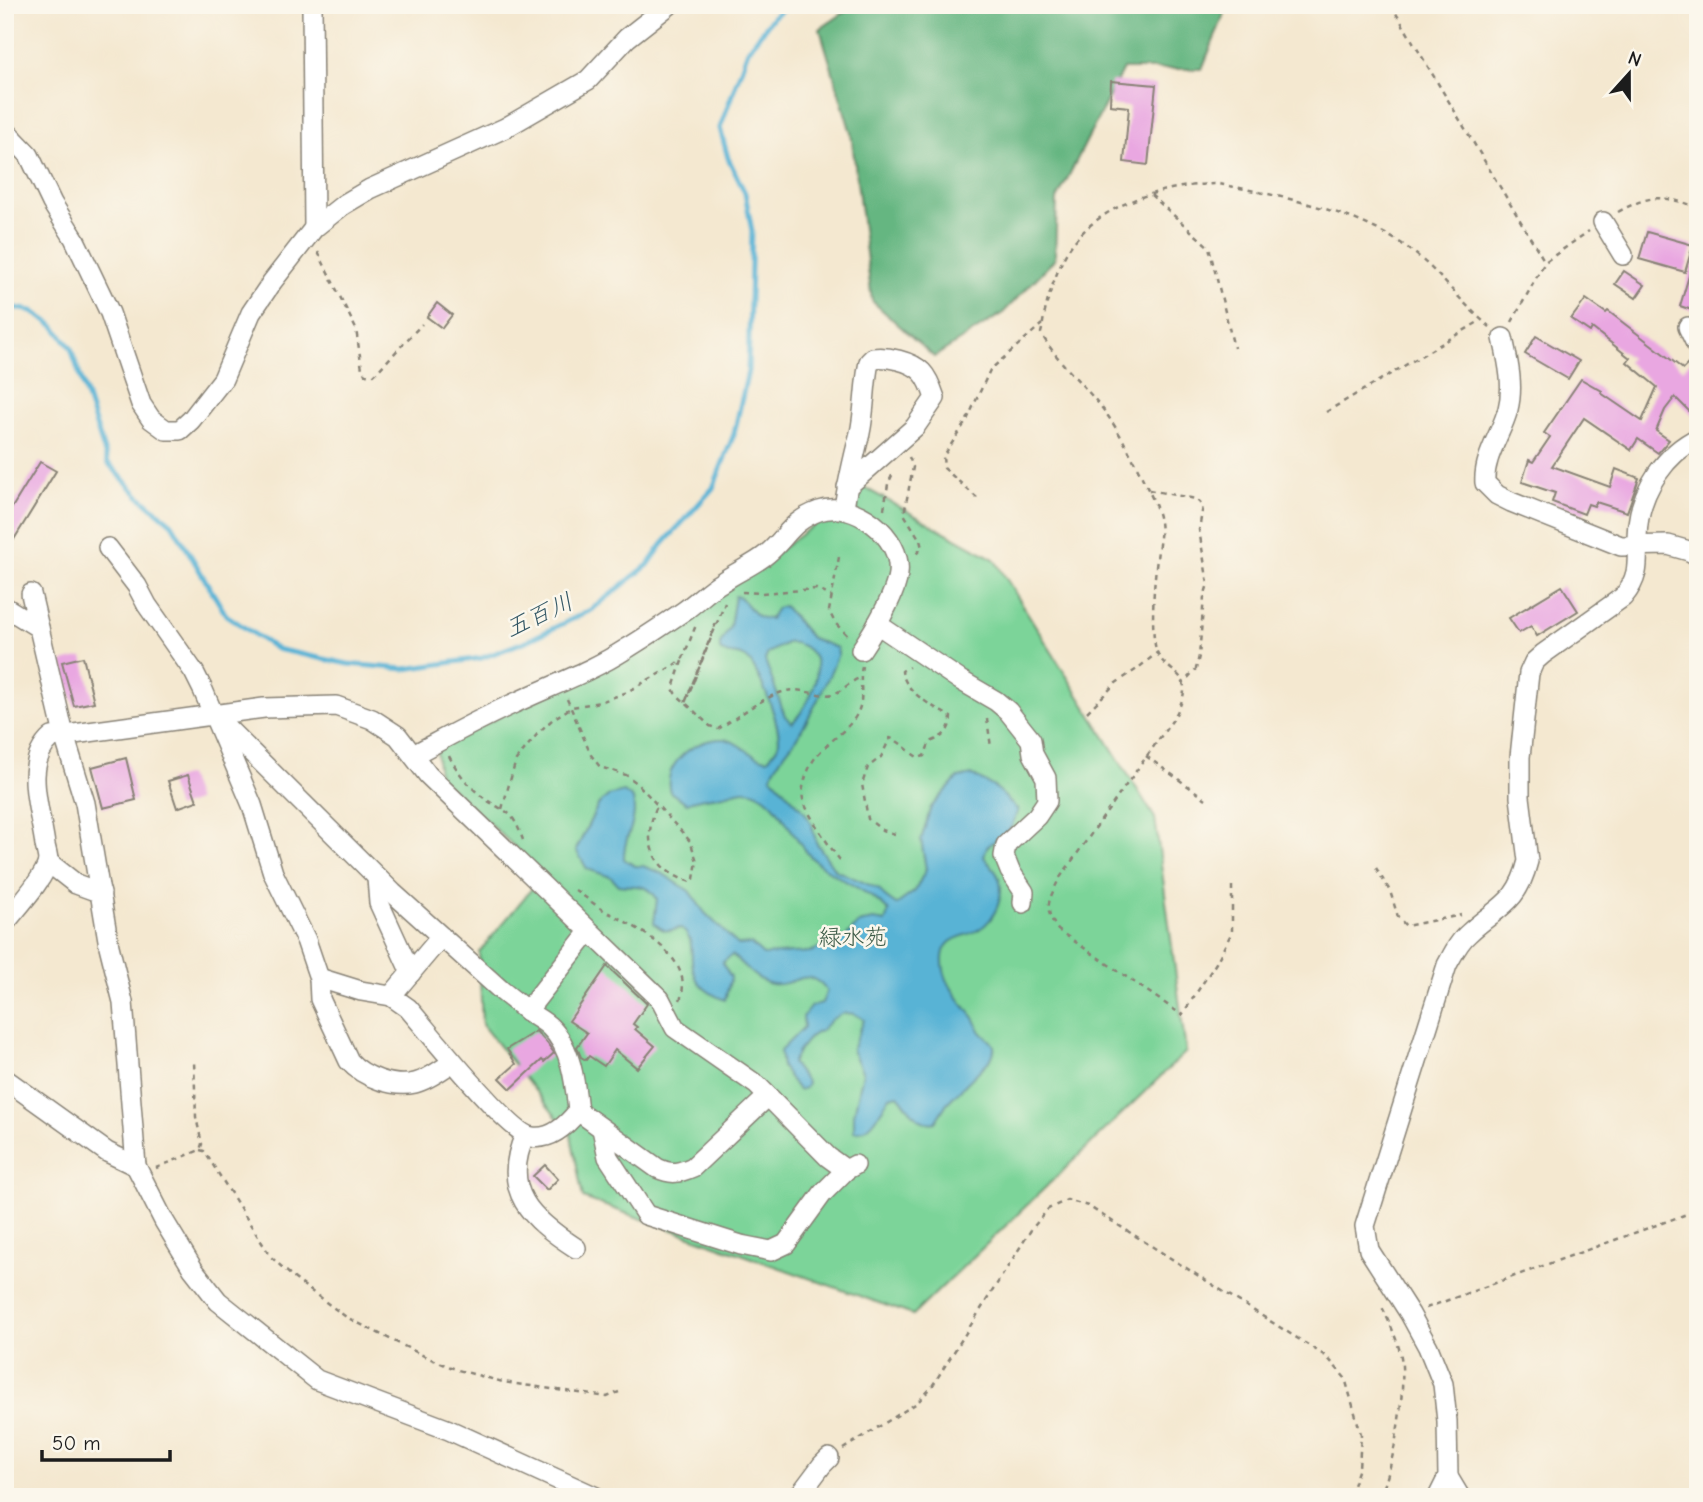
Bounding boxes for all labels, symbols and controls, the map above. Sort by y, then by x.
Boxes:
north arrow [1594,38,1664,108]
text: N [1625,47,1644,72]
water label: 五百川 [500,587,578,643]
park label: 緑水苑 [819,924,888,951]
scale bar [42,1418,170,1462]
text: 50 m [52,1431,101,1455]

